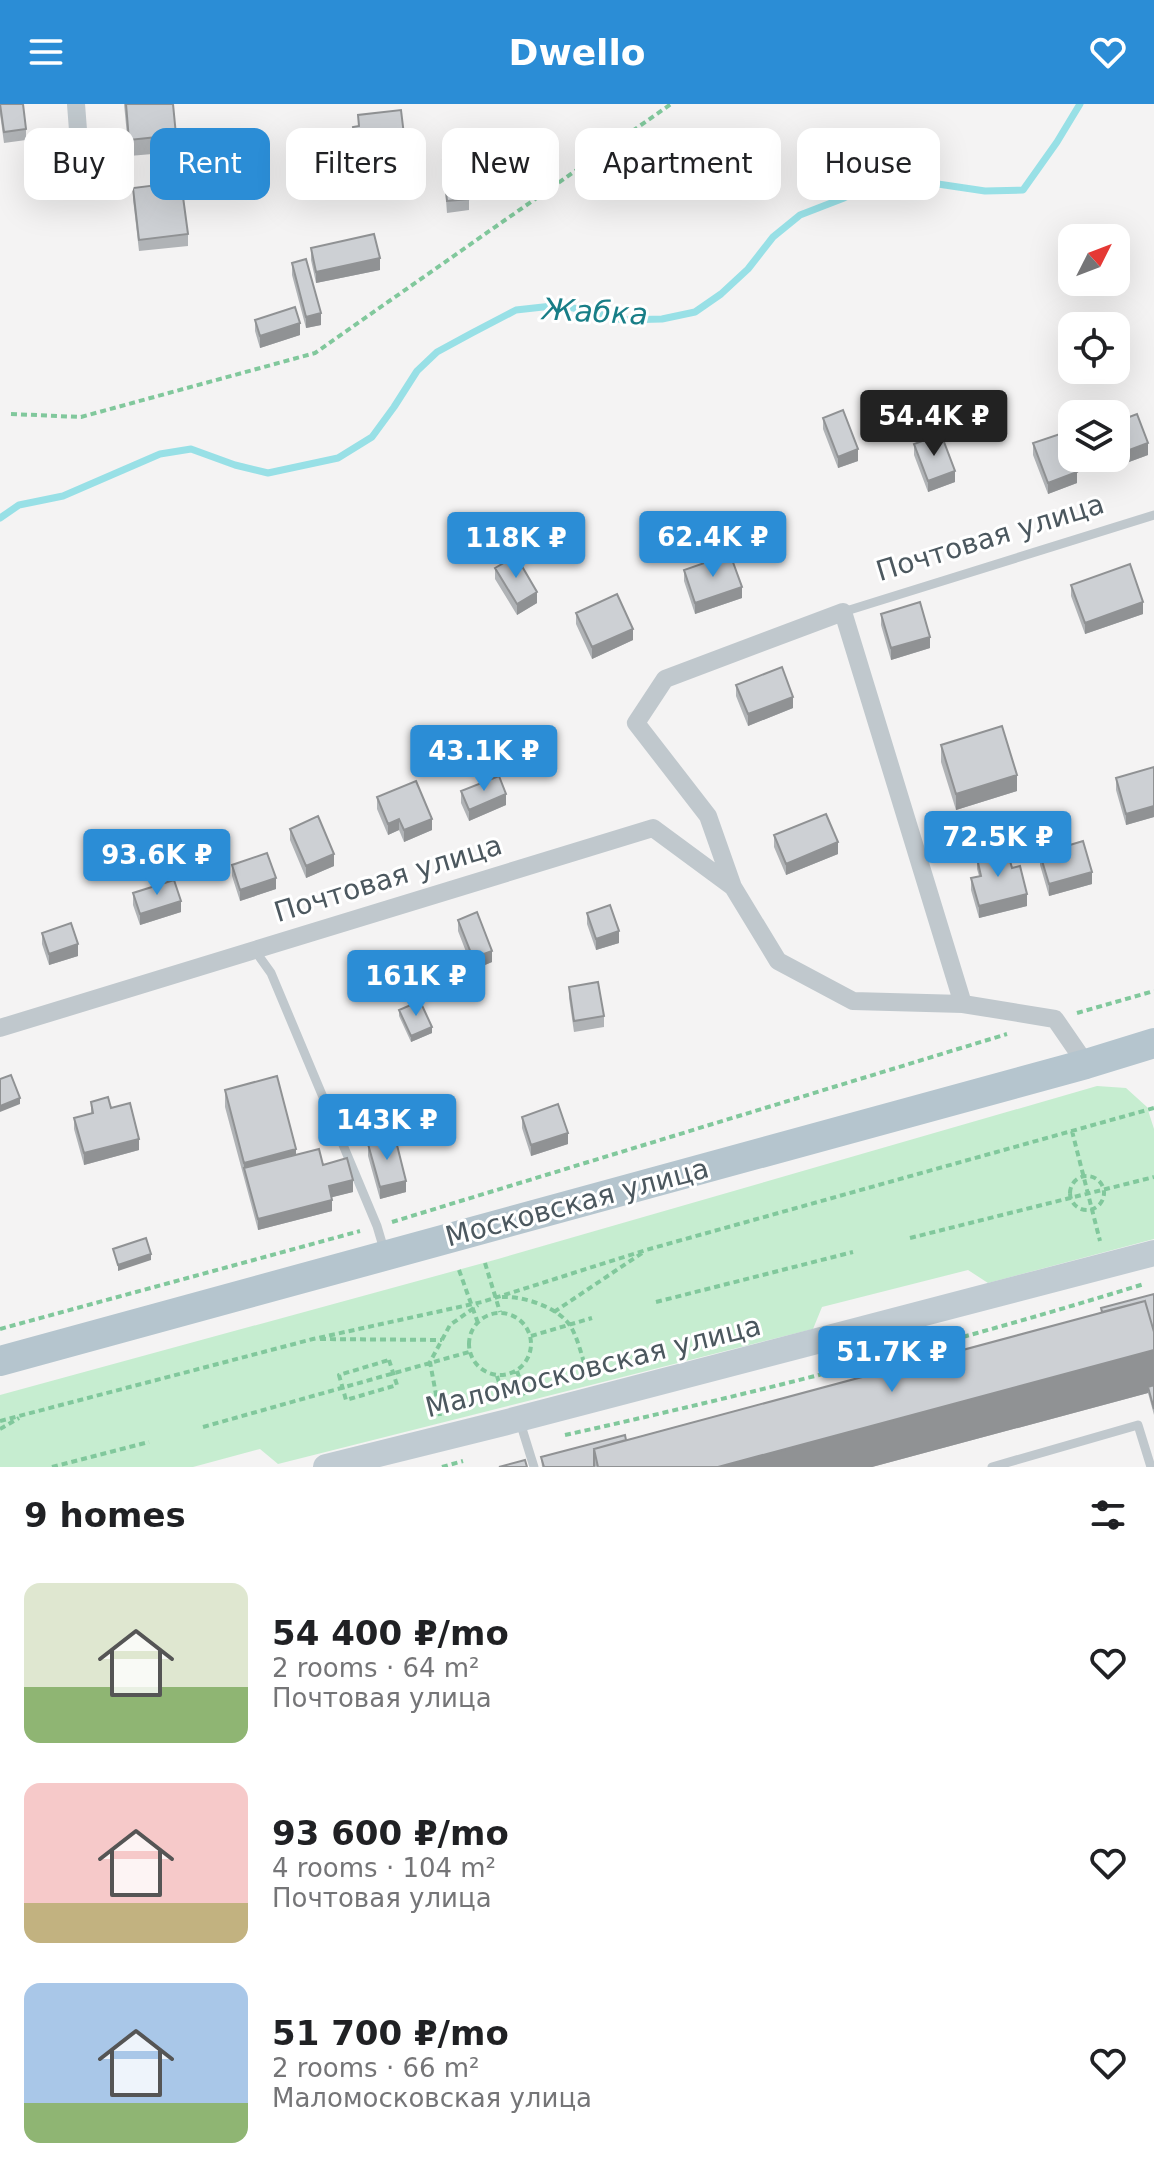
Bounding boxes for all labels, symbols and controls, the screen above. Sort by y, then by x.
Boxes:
icon: menu [24,30,68,74]
icon: heart [1086,30,1130,74]
text: Dwello [509,32,645,73]
chip: Buy [24,128,134,200]
chip: Rent [150,128,270,200]
chip: Filters [286,128,426,200]
chip: New [442,128,559,200]
chip: Apartment [575,128,781,200]
chip: House [797,128,940,200]
north arrow [1058,224,1130,296]
map controls [1058,224,1130,472]
water label: Жабка [539,291,649,332]
button: locate [1058,312,1130,384]
pin: 54.4K ₽ [860,390,1008,458]
button: layers [1058,400,1130,472]
text: 54.4K ₽ [878,401,990,431]
street label: Почтовая улица [872,487,1108,588]
pin: 62.4K ₽ [639,511,787,579]
pin: 118K ₽ [451,512,581,580]
text: 62.4K ₽ [657,522,769,552]
text: 118K ₽ [465,523,567,553]
pin: 43.1K ₽ [410,725,558,793]
text: 43.1K ₽ [428,736,540,766]
pin: 72.5K ₽ [924,811,1072,879]
text: 72.5K ₽ [942,822,1054,852]
street label: Почтовая улица [270,828,506,929]
pin: 93.6K ₽ [83,829,231,897]
text: 93.6K ₽ [101,840,213,870]
pin: 161K ₽ [351,950,481,1018]
text: 161K ₽ [365,961,467,991]
pin: 143K ₽ [322,1094,452,1162]
text: 143K ₽ [336,1105,438,1135]
street label: Московская улица [442,1151,712,1254]
street label: Маломосковская улица [422,1309,764,1424]
pin: 51.7K ₽ [818,1326,966,1394]
text: 51.7K ₽ [836,1337,948,1367]
icon: filters [1086,1493,1130,1537]
text: 9 homes [24,1495,186,1535]
text: 54 400 ₽/mo [272,1613,509,1653]
icon: home [88,1615,184,1711]
icon: heart [1086,1641,1130,1685]
text: 2 rooms · 64 m² [272,1653,480,1683]
text: Почтовая улица [272,1683,492,1713]
text: 93 600 ₽/mo [272,1813,509,1853]
icon: home [88,1815,184,1911]
icon: heart [1086,1841,1130,1885]
text: 4 rooms · 104 m² [272,1853,496,1883]
text: Почтовая улица [272,1883,492,1913]
text: 51 700 ₽/mo [272,2013,509,2053]
icon: home [88,2015,184,2111]
icon: heart [1086,2041,1130,2085]
text: 2 rooms · 66 m² [272,2053,480,2083]
text: Маломосковская улица [272,2083,592,2113]

